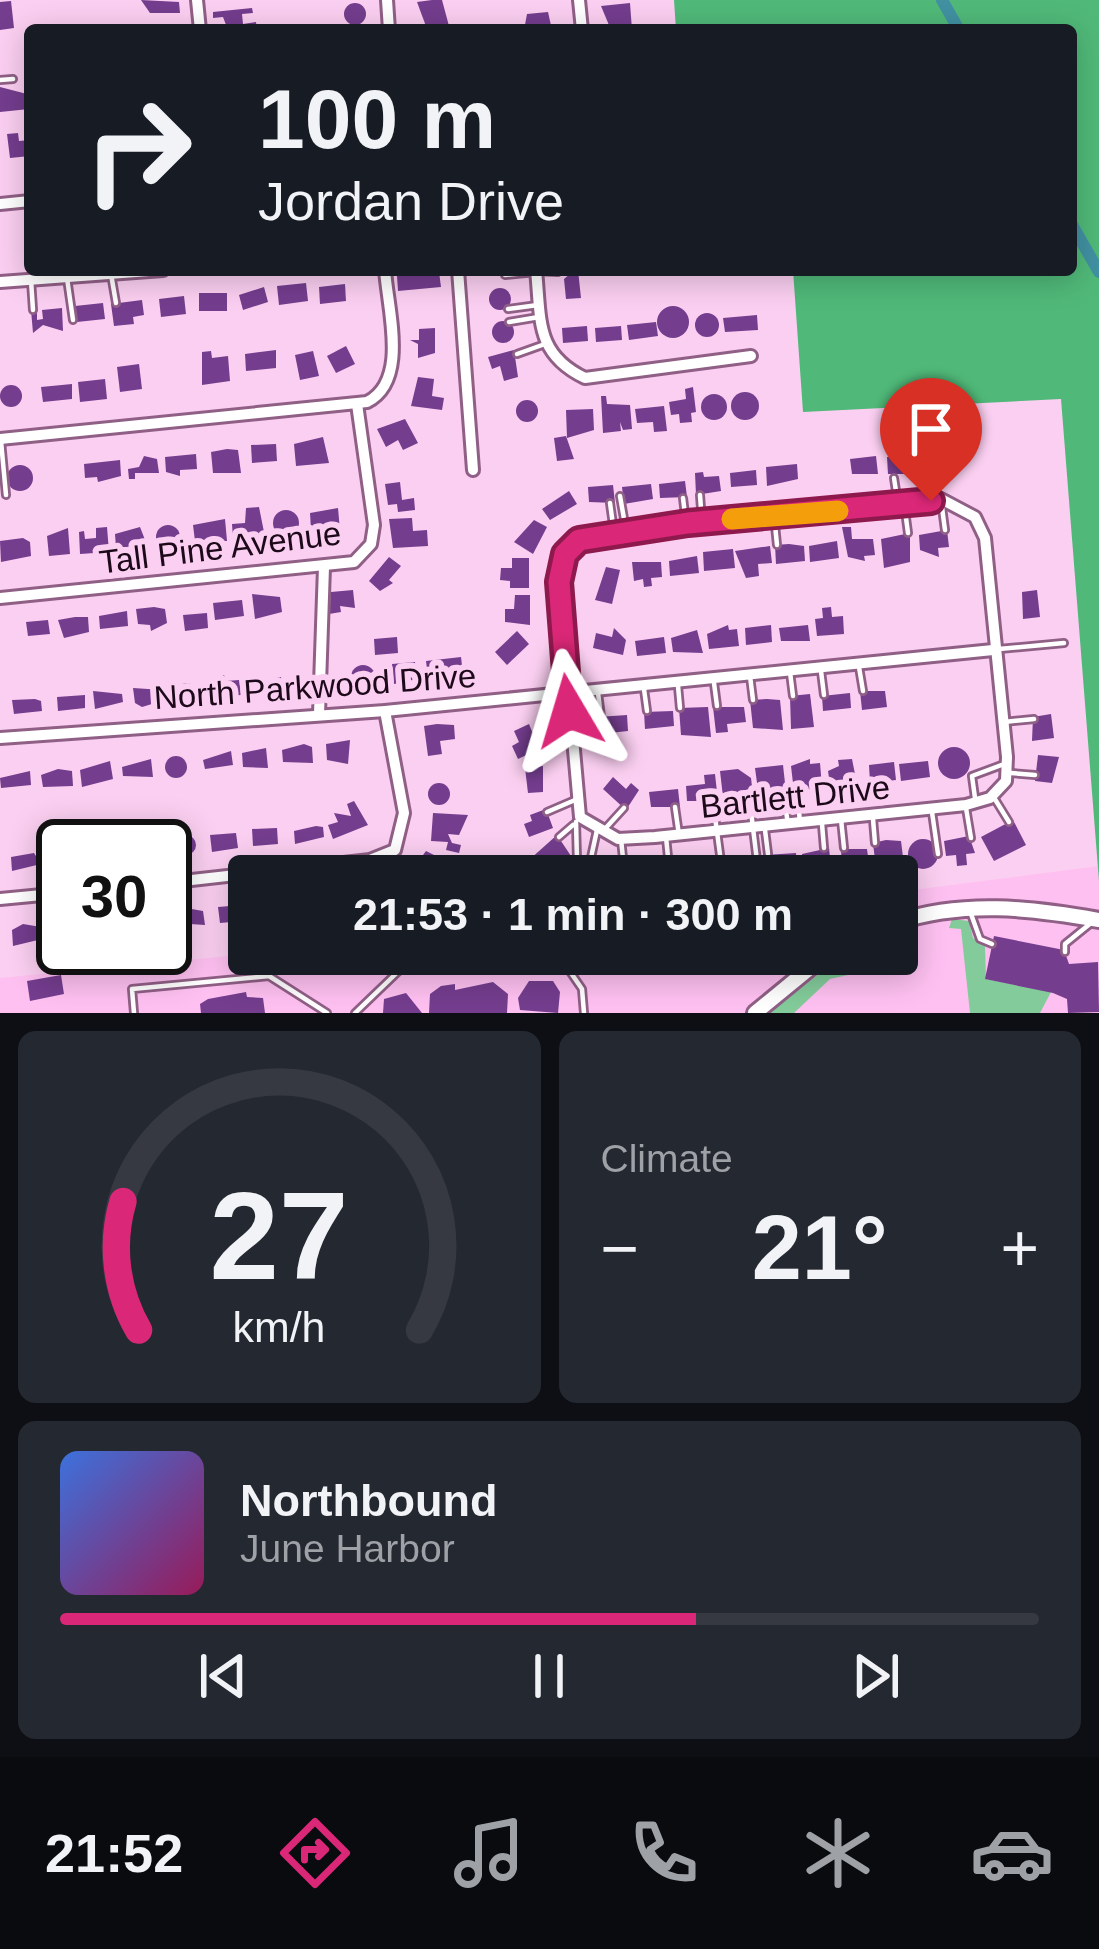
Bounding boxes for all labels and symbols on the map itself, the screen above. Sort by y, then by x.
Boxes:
pin [880,378,982,501]
street label: Tall Pine Avenue [97,514,343,581]
position arrow [506,648,632,774]
street label: North Parkwood Drive [153,657,477,716]
street label: Bartlett Drive [698,768,892,825]
speed limit sign: 30 [36,819,192,975]

